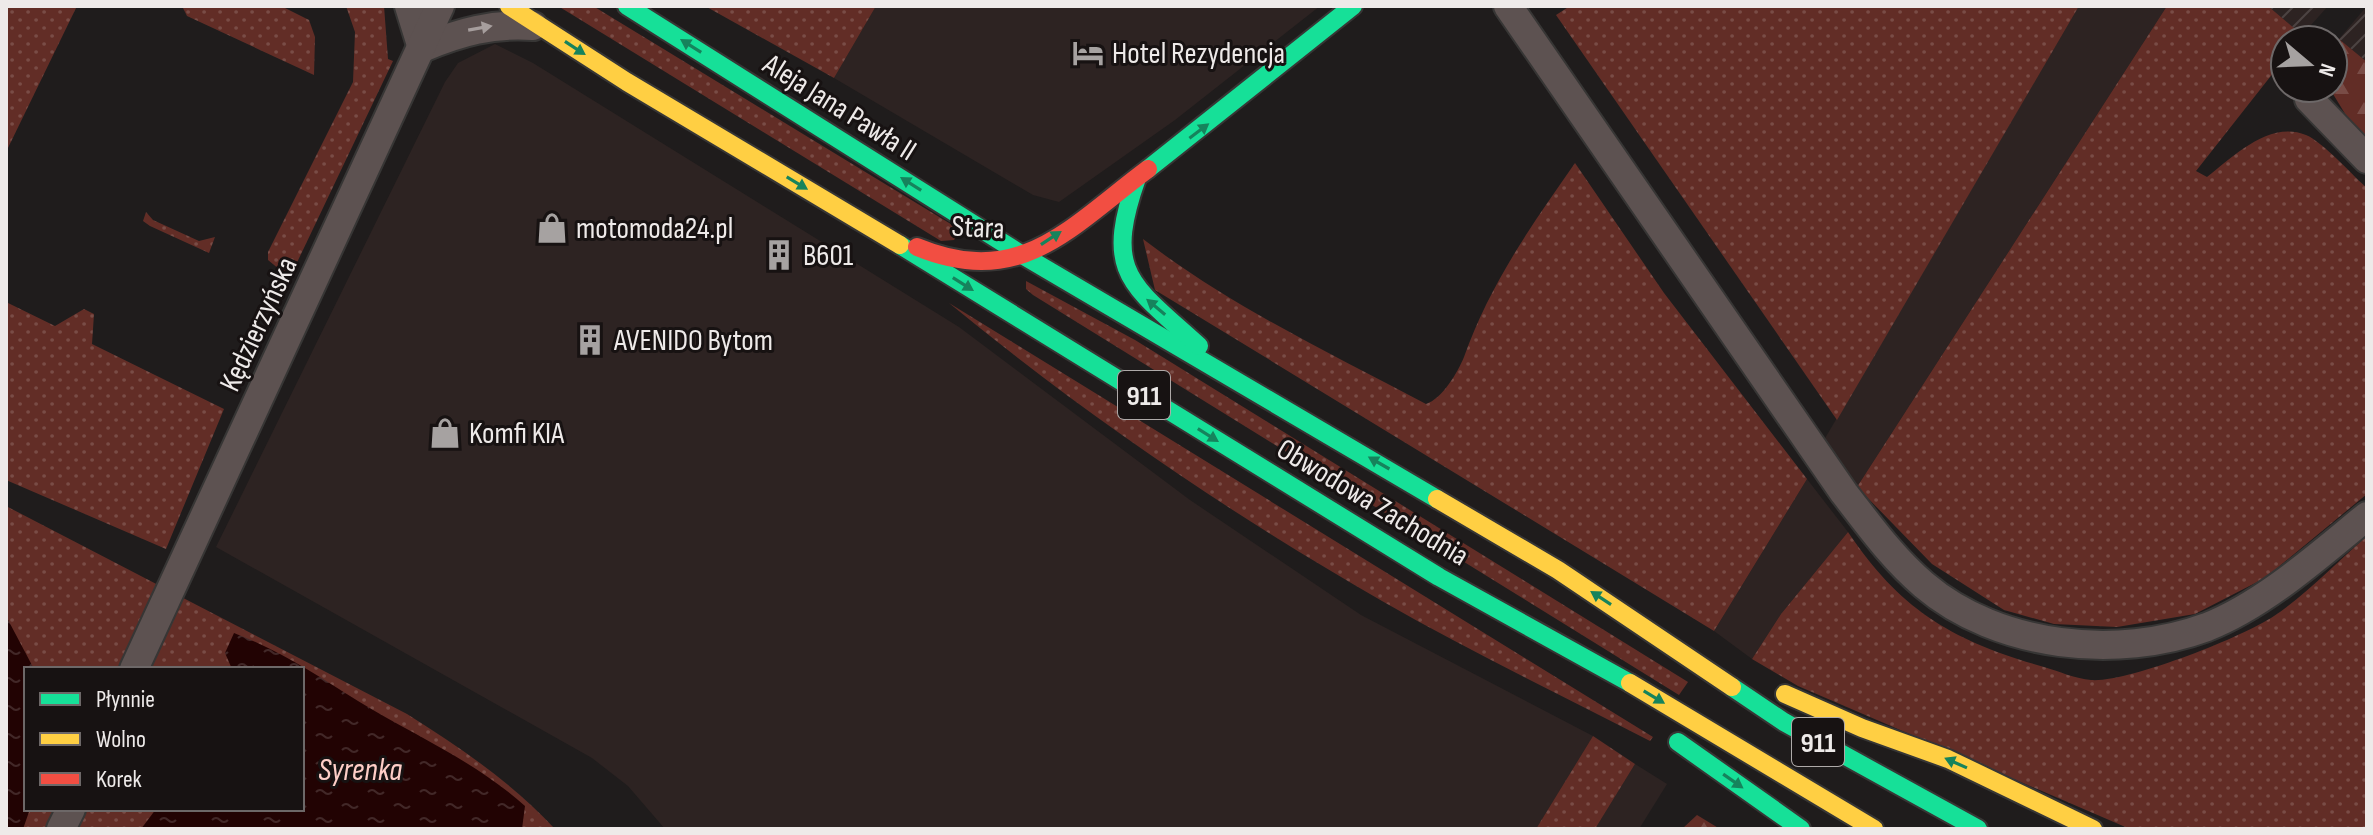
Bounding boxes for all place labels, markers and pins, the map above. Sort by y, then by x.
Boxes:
hotel icon: Hotel Rezydencja [1071,36,1105,70]
place label: Hotel Rezydencja [1112,36,1285,72]
shop icon: motomoda24.pl [535,211,569,245]
place label: motomoda24.pl [576,211,733,247]
building icon: B601 [762,238,796,272]
place label: B601 [803,238,854,274]
building icon: AVENIDO Bytom [573,323,607,357]
place label: AVENIDO Bytom [613,323,773,359]
shop icon: Komfi KIA [428,416,462,450]
place label: Komfi KIA [469,416,564,452]

